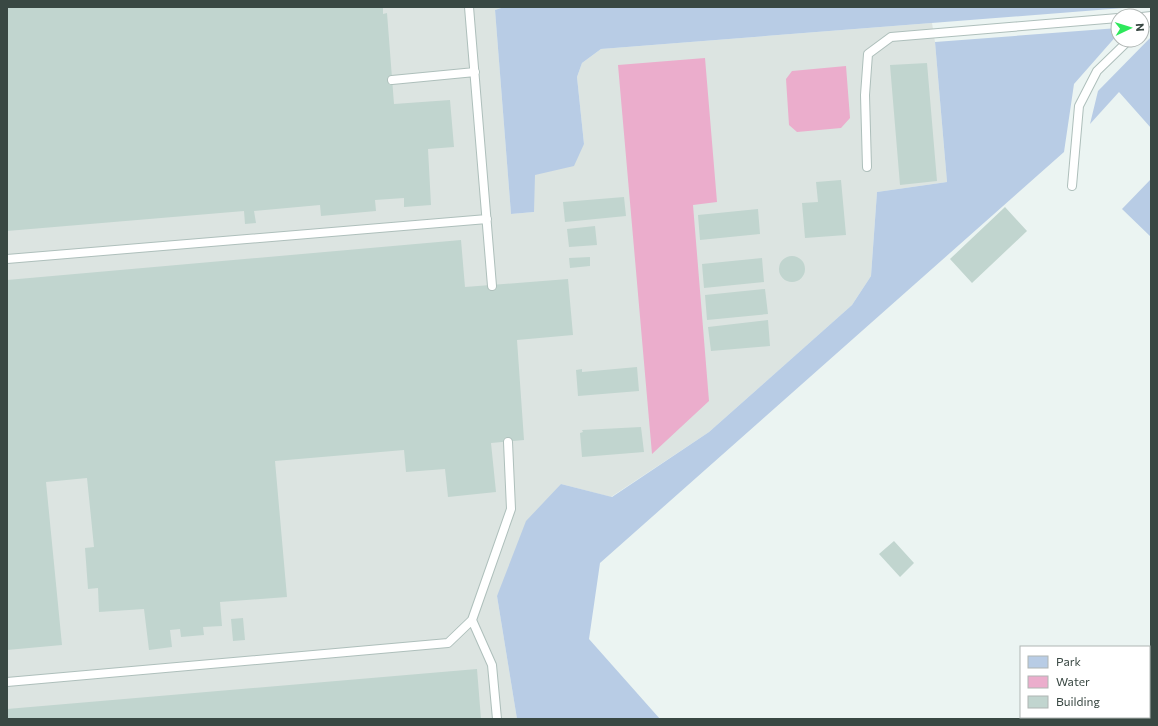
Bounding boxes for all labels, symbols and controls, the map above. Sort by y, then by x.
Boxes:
north arrow [1110,8,1150,48]
text: N [1134,23,1147,32]
legend [1020,646,1150,718]
text: Park [1056,654,1082,668]
text: Water [1056,674,1090,688]
text: Building [1056,694,1100,708]

